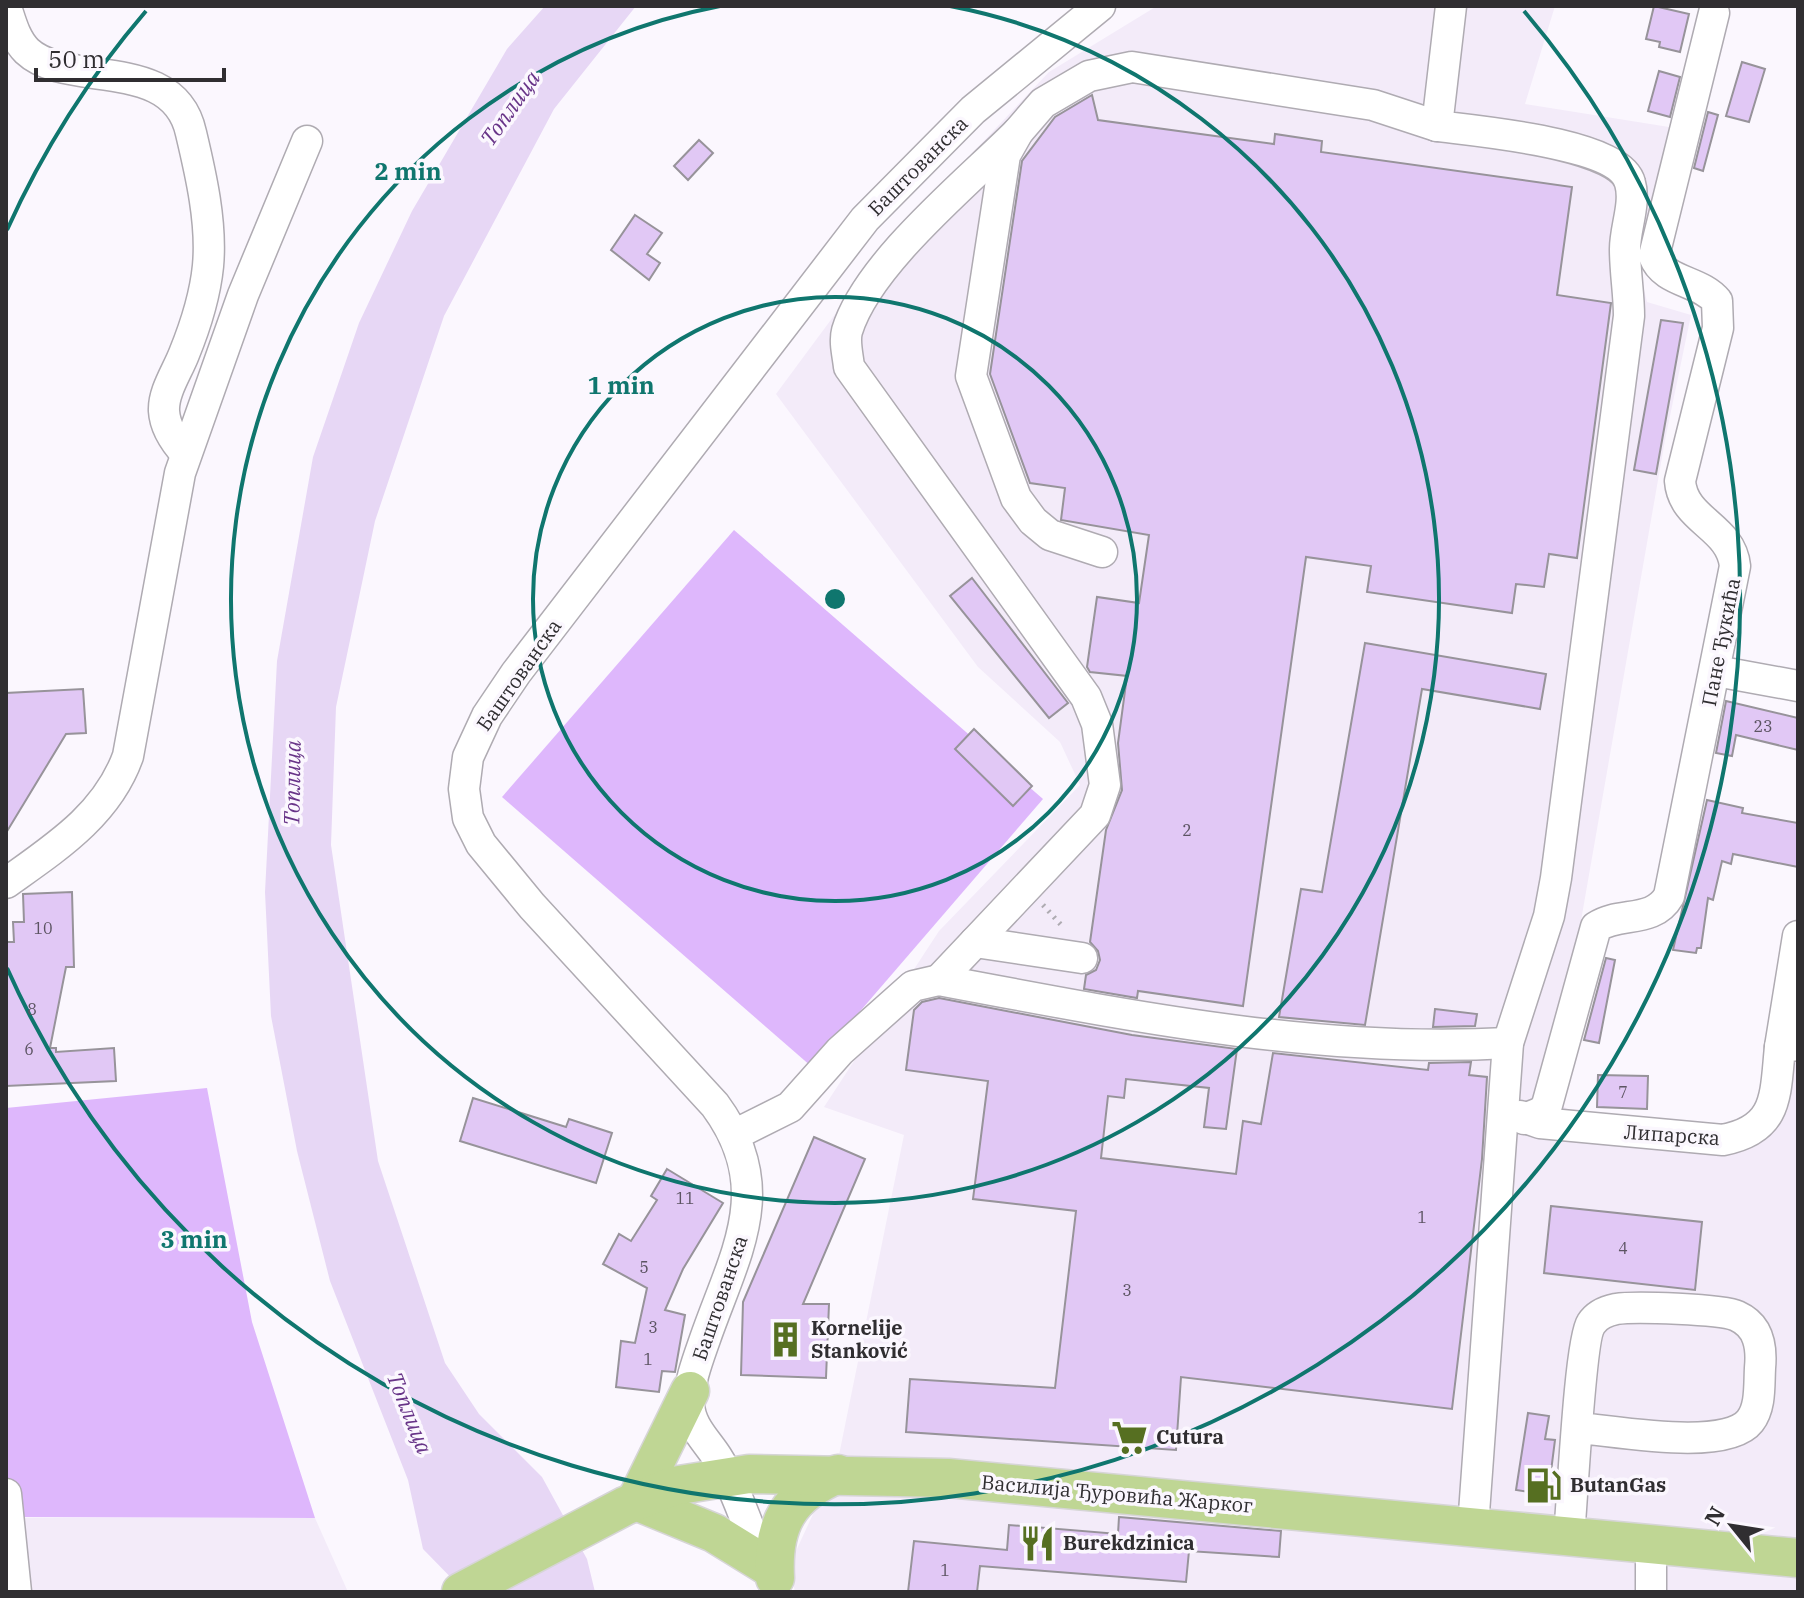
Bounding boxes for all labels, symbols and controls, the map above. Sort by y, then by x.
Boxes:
scale bar [36,32,224,82]
text: 50 m [48,43,105,75]
water label: Топлица [473,64,546,151]
street label: Баштованска [862,110,973,221]
text: 2 min [374,155,442,187]
text: 1 min [587,369,655,401]
street label: Пане Ђукића [1695,575,1746,708]
centre of rings [821,585,849,613]
street label: Баштованска [470,613,567,736]
house number: 23 [1753,716,1773,736]
water label: Топлица [276,740,307,826]
house number: 2 [1182,820,1192,840]
house number: 10 [33,918,53,938]
house number: 8 [27,999,37,1019]
house number: 6 [24,1039,34,1059]
house number: 7 [1618,1082,1628,1102]
street label: Липарска [1623,1118,1721,1151]
house number: 11 [675,1188,695,1208]
house number: 1 [1417,1207,1427,1227]
text: 3 min [160,1223,228,1255]
street label: Баштованска [685,1232,754,1364]
house number: 4 [1618,1238,1628,1258]
house number: 5 [639,1257,649,1277]
house number: 3 [1122,1280,1132,1300]
place label: Kornelije Stanković [811,1314,908,1364]
house number: 3 [648,1317,658,1337]
building icon: Kornelije Stanković [766,1321,804,1359]
house number: 1 [643,1349,653,1369]
water label: Топлица [381,1368,440,1458]
supermarket icon: Cutura [1111,1418,1149,1456]
place label: Cutura [1156,1423,1224,1450]
fuel station icon: ButanGas [1525,1466,1563,1504]
street label: Василија Ђуровића Жарког [980,1468,1254,1519]
place label: ButanGas [1570,1471,1666,1498]
north arrow [1692,1486,1772,1566]
text: N [1697,1501,1731,1531]
restaurant icon: Burekdzinica [1018,1524,1056,1562]
place label: Burekdzinica [1063,1529,1195,1556]
house number: 1 [940,1560,950,1580]

